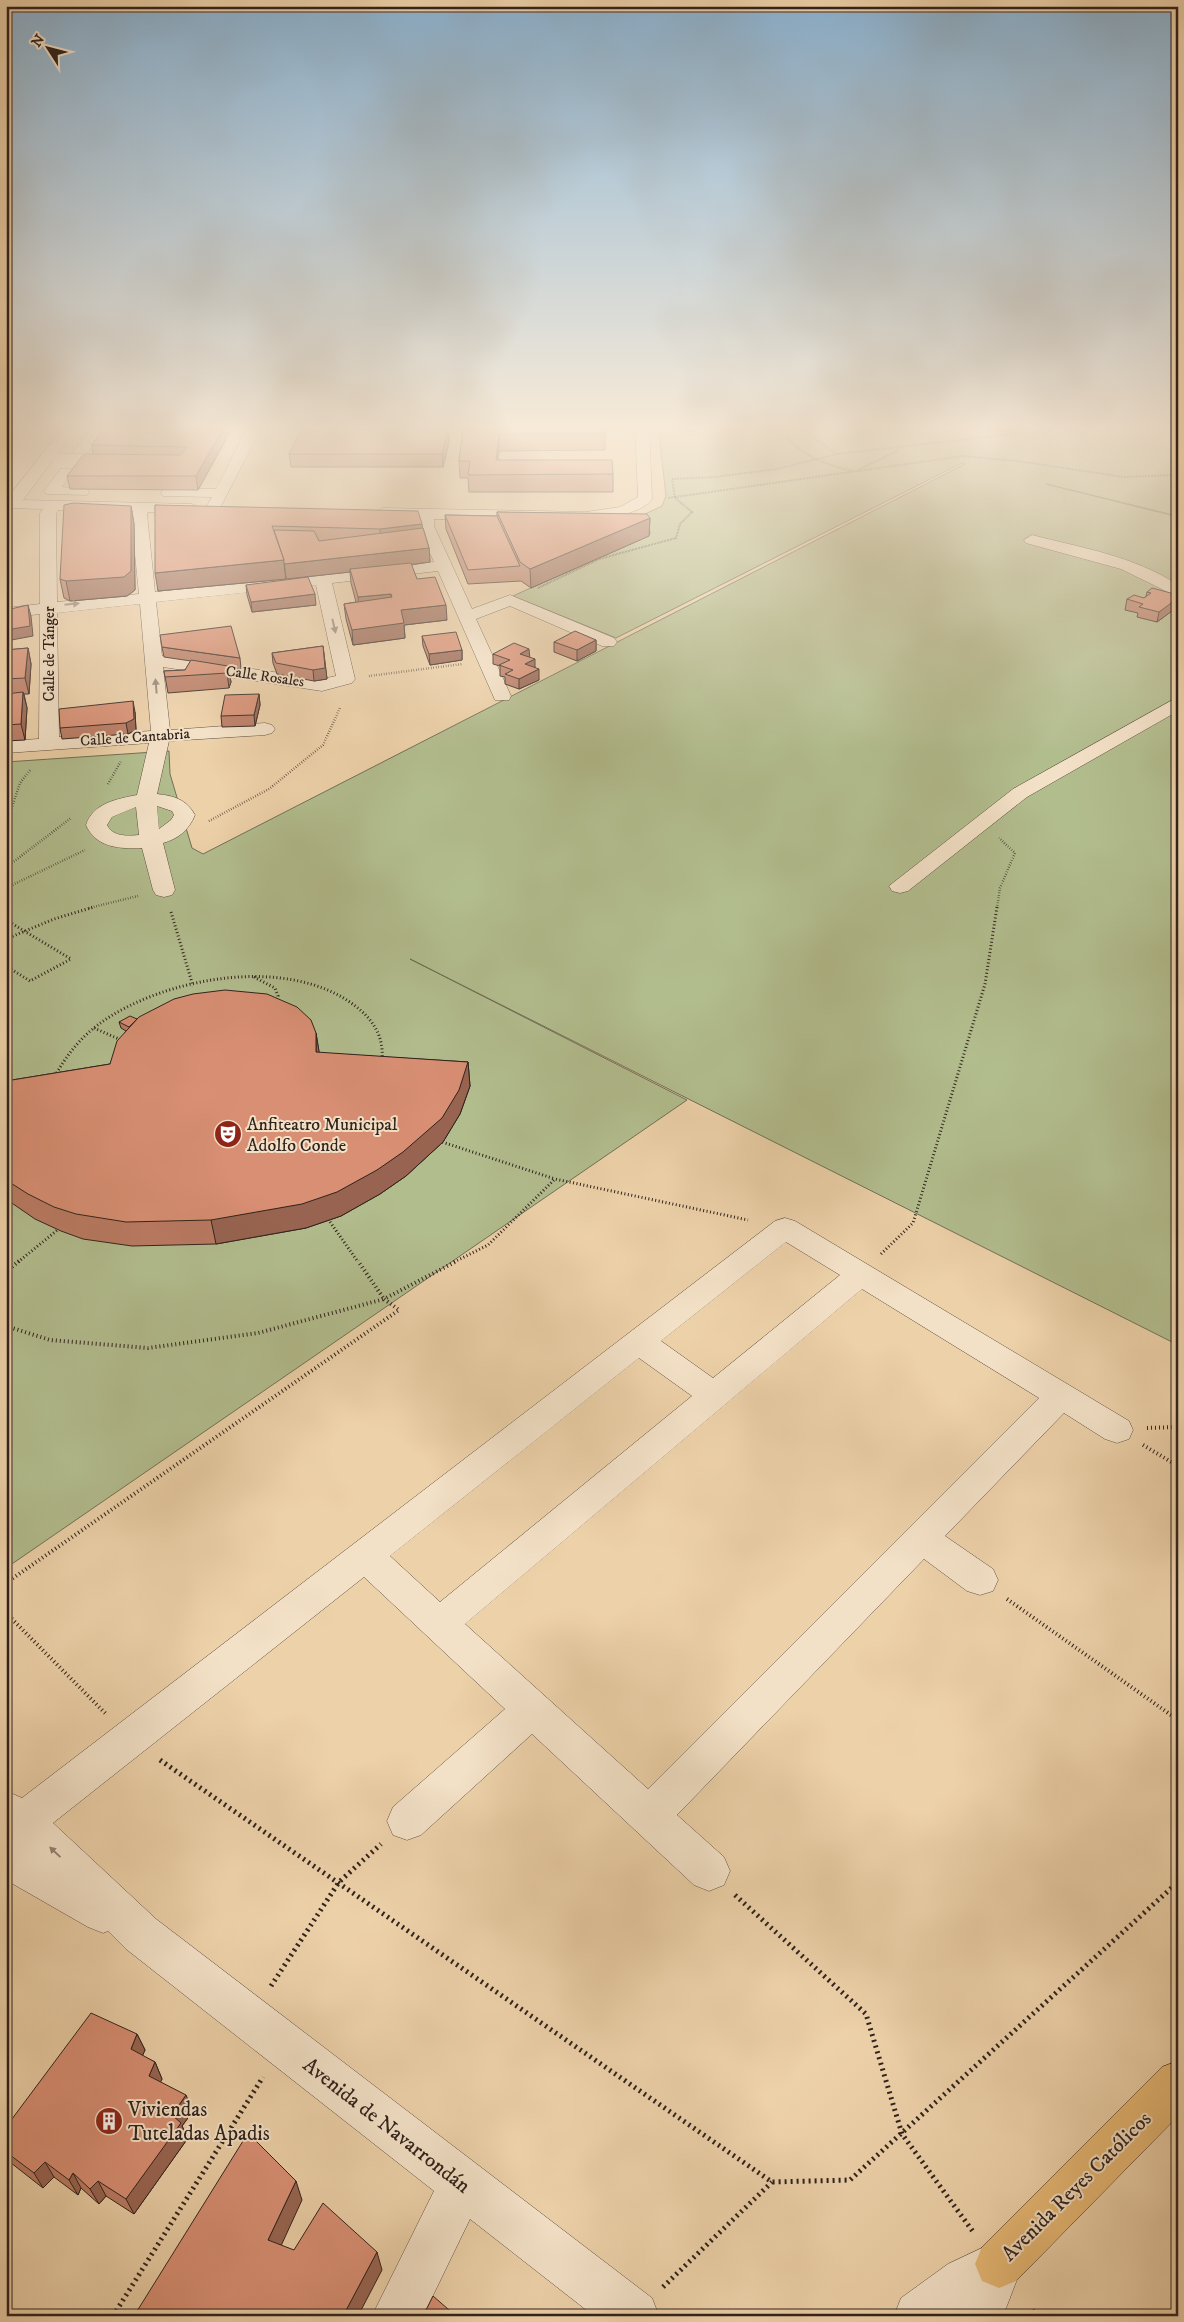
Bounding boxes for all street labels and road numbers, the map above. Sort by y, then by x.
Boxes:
street label: Calle de Tánger [40,606,59,702]
street label: Calle Rosales [224,662,305,691]
street label: Calle de Cantabria [80,724,191,751]
street label: Avenida de Navarrondán [297,2052,475,2199]
street label: Avenida Reyes Católicos [996,2106,1157,2267]

